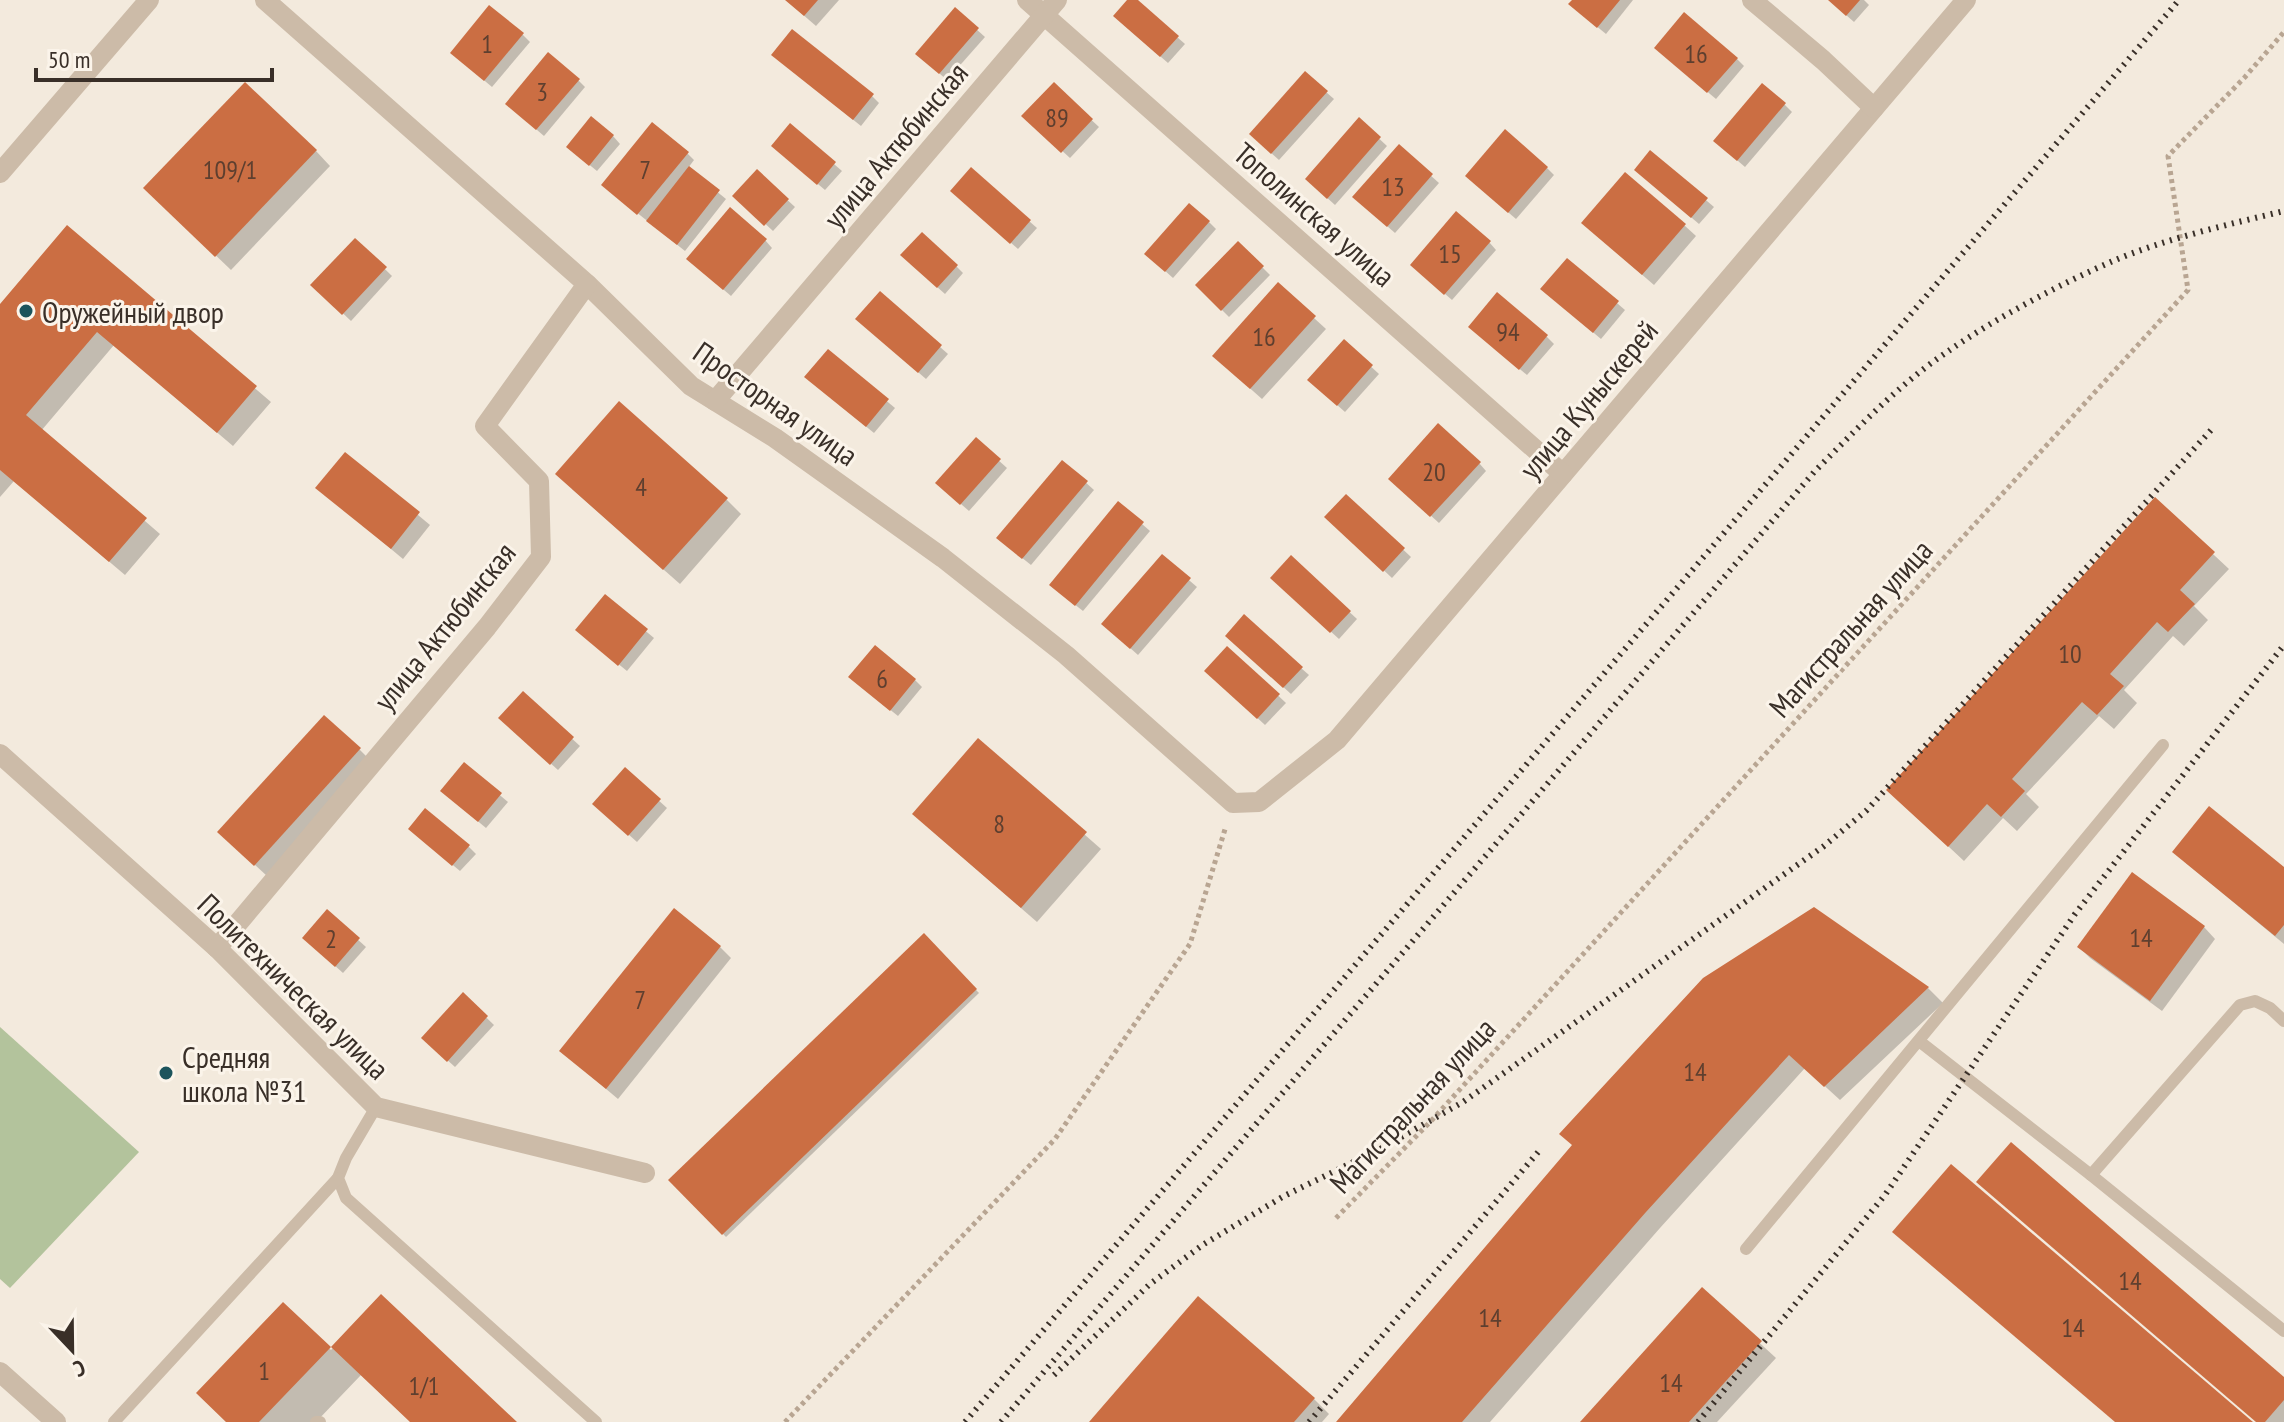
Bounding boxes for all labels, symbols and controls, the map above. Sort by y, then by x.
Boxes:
house number: 1 [481,27,493,60]
scale bar [36,32,272,82]
house number: 16 [1684,37,1708,70]
text: 50 m [48,44,90,75]
street label: улица Актюбинская [814,54,976,236]
house number: 3 [536,75,548,108]
house number: 89 [1045,101,1069,134]
street label: Тополинская улица [1226,133,1404,295]
house number: 109/1 [203,153,257,186]
house number: 7 [639,153,651,186]
house number: 13 [1381,170,1405,203]
house number: 15 [1438,237,1462,270]
place label: Оружейный двор [42,292,224,331]
marker: Оружейный двор [17,302,35,320]
street label: улица Куныскерей [1510,311,1666,487]
house number: 94 [1496,315,1520,348]
house number: 16 [1252,320,1276,353]
street label: Просторная улица [686,332,866,474]
house number: 20 [1422,455,1446,488]
house number: 4 [635,470,647,503]
street label: Магистральная улица [1760,531,1940,725]
street label: улица Актюбинская [364,534,524,718]
house number: 10 [2058,637,2082,670]
house number: 6 [876,662,888,695]
house number: 8 [993,807,1005,840]
street label: Политехническая улица [190,885,398,1087]
house number: 14 [2129,921,2153,954]
house number: 2 [325,922,337,955]
house number: 7 [634,983,646,1016]
street label: Магистральная улица [1321,1009,1503,1201]
place label: Средняя школа №31 [182,1037,306,1110]
house number: 14 [1683,1055,1707,1088]
marker: Средняя школа №31 [157,1064,175,1082]
house number: 14 [2118,1264,2142,1297]
house number: 14 [1478,1301,1502,1334]
north arrow [32,1310,112,1390]
house number: 14 [2061,1311,2085,1344]
text: С [70,1354,89,1383]
house number: 1 [258,1354,270,1387]
house number: 14 [1659,1366,1683,1399]
house number: 1/1 [408,1369,440,1402]

